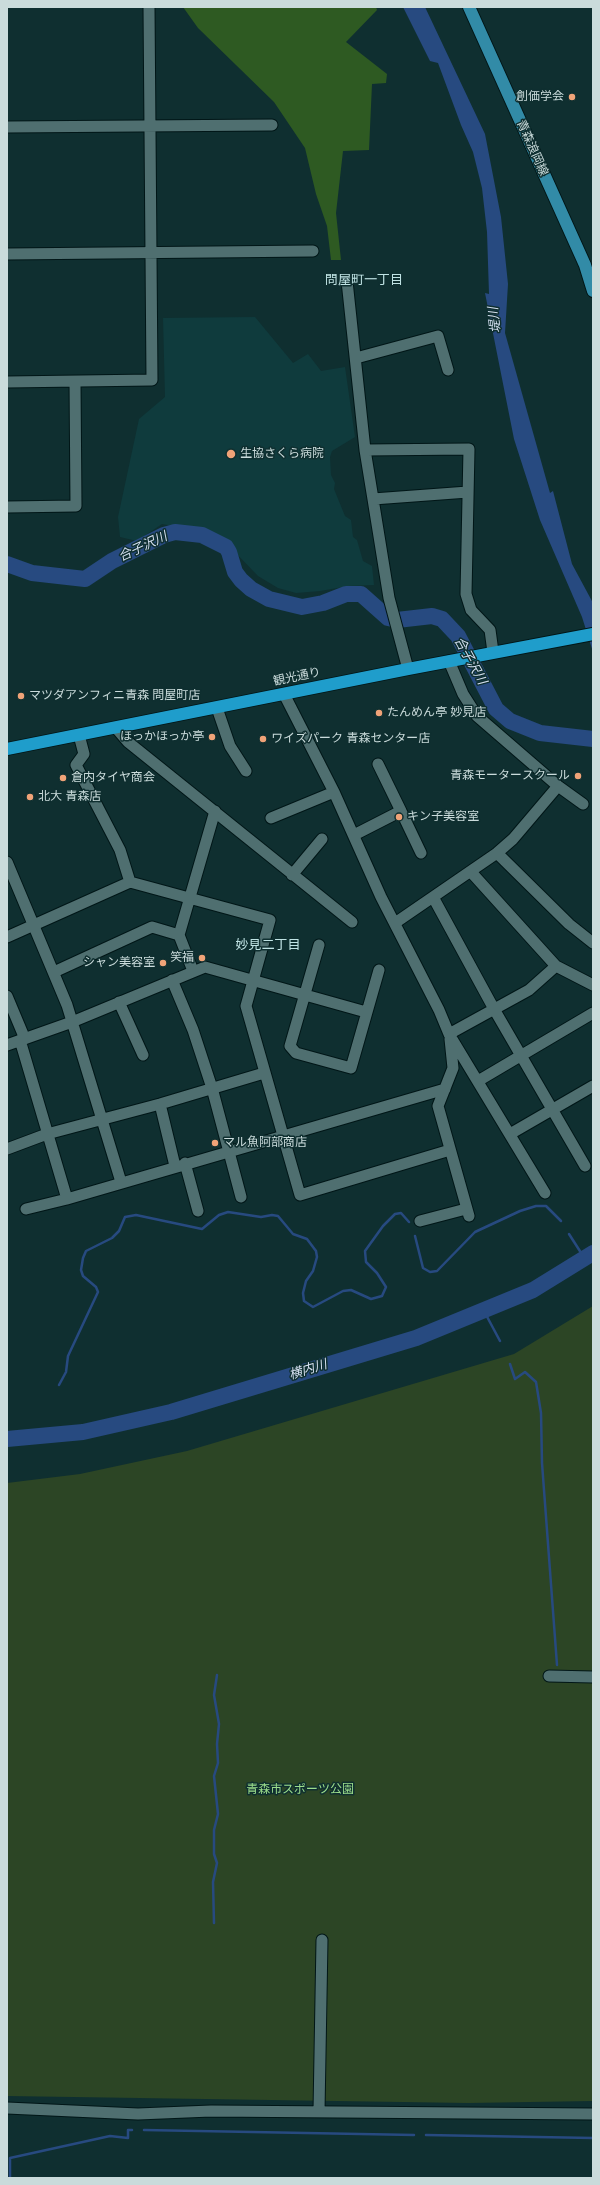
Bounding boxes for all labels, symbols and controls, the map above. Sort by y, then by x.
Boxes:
place label: 創価学会 [516,90,564,104]
marker: 創価学会 [567,92,577,102]
street label: 青森浪岡線 [513,118,551,178]
district label: 問屋町一丁目 [325,272,403,288]
water label: 堤川 [486,306,504,334]
place label: 生協さくら病院 [240,447,324,461]
marker: 生協さくら病院 [225,448,237,460]
water label: 合子沢川 [116,529,170,565]
water label: 合子沢川 [451,634,489,688]
street label: 観光通り [272,665,322,689]
place label: マツダアンフィニ青森 問屋町店 [29,689,200,703]
marker: マツダアンフィニ青森 問屋町店 [16,691,26,701]
place label: たんめん亭 妙見店 [387,706,486,720]
marker: たんめん亭 妙見店 [374,708,384,718]
place label: ほっかほっか亭 [120,730,204,744]
marker: ほっかほっか亭 [207,732,217,742]
place label: ワイズパーク 青森センター店 [271,732,430,746]
marker: ワイズパーク 青森センター店 [258,734,268,744]
place label: 青森モータースクール [450,769,570,783]
place label: 倉内タイヤ商会 [71,771,155,785]
marker: 青森モータースクール [573,771,583,781]
marker: 倉内タイヤ商会 [58,773,68,783]
place label: 北大 青森店 [38,790,101,804]
marker: 北大 青森店 [25,792,35,802]
place label: キン子美容室 [407,810,479,824]
marker: キン子美容室 [394,812,404,822]
district label: 妙見二丁目 [236,937,300,953]
place label: 笑福 [170,951,194,965]
marker: 笑福 [197,953,207,963]
place label: シャン美容室 [83,956,155,970]
marker: シャン美容室 [158,958,168,968]
place label: マル魚阿部商店 [223,1136,307,1150]
marker: マル魚阿部商店 [210,1138,220,1148]
water label: 横内川 [287,1357,329,1383]
park label: 青森市スポーツ公園 [246,1783,354,1797]

